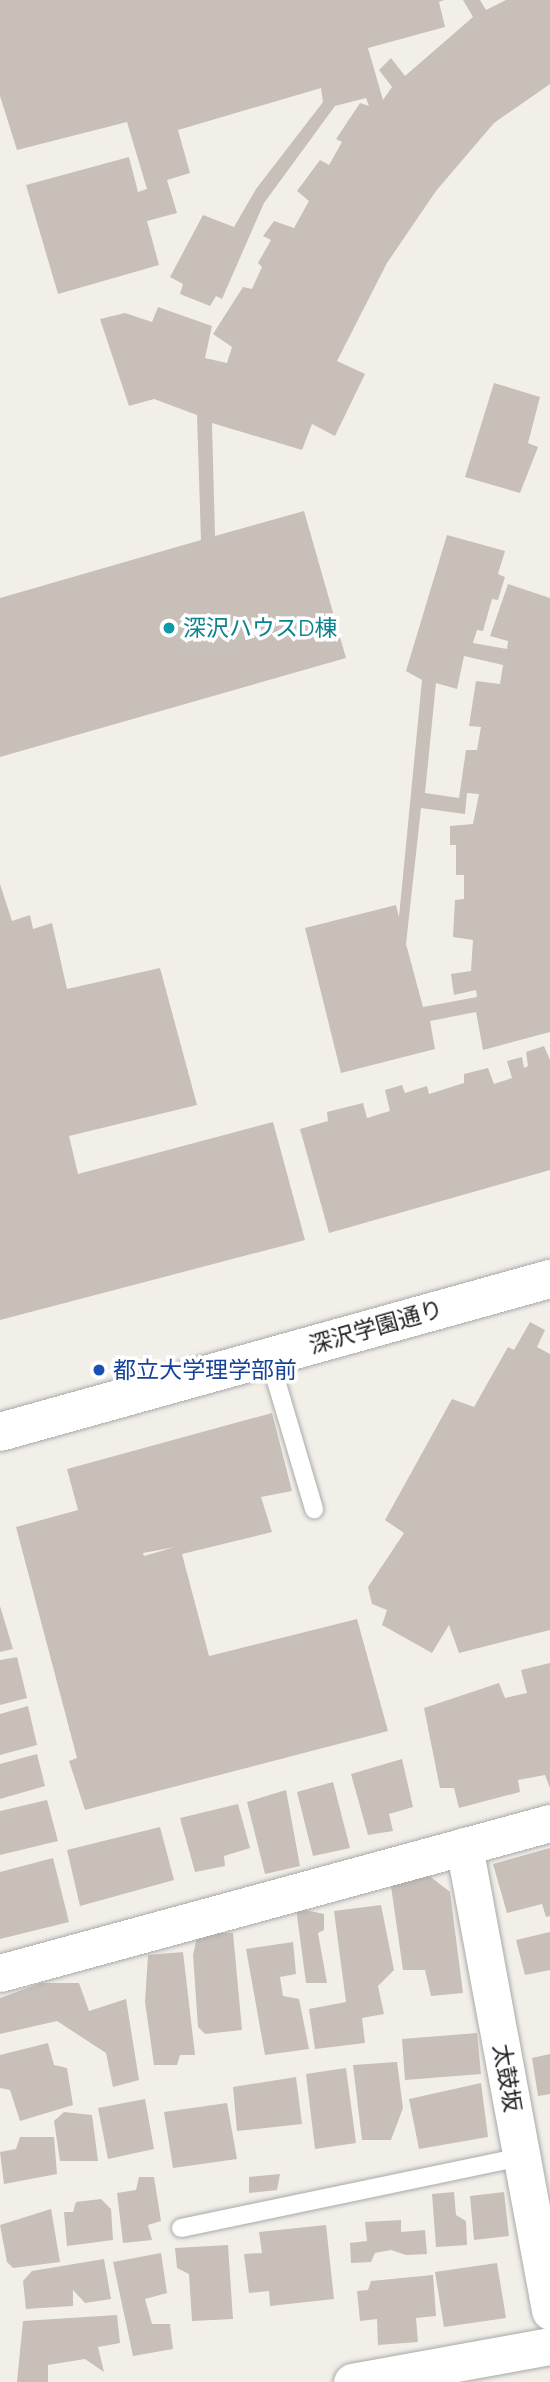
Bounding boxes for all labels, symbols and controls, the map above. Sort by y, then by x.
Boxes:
place label: 深沢ハウスD棟 [183,614,337,642]
marker: 深沢ハウスD棟 [161,620,177,636]
street label: 深沢学園通り [306,1295,446,1359]
place label: 都立大学理学部前 [113,1356,297,1384]
marker: 都立大学理学部前 [91,1362,107,1378]
street label: 太鼓坂 [487,2042,527,2114]

